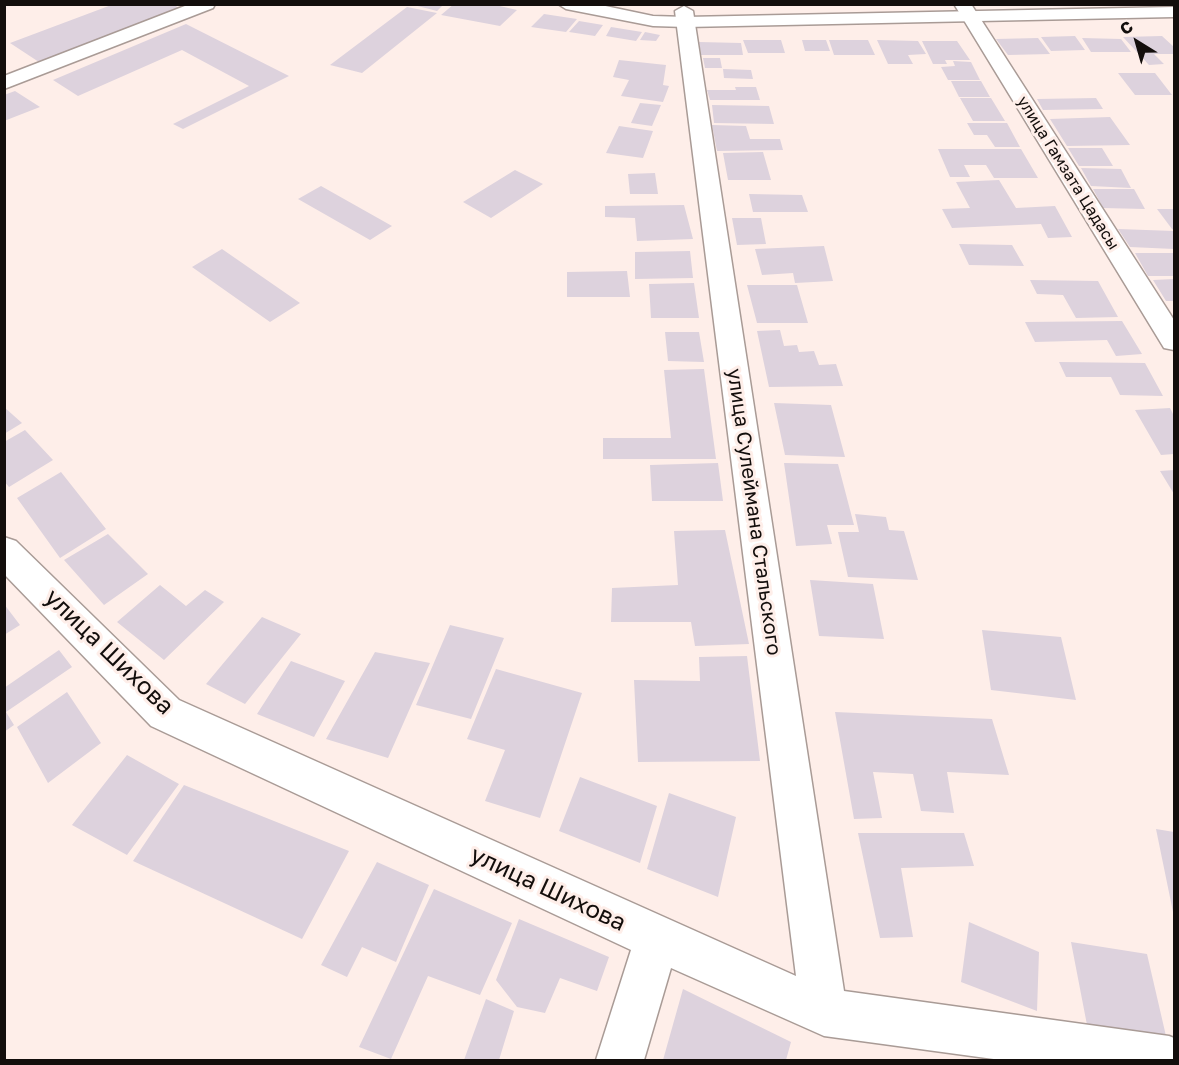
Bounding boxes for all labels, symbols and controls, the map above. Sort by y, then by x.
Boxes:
north arrow [1107,12,1167,72]
text: С [1116,16,1137,39]
street label: улица Гамзата Цадасы [1013,93,1123,253]
street label: улица Сулеймана Стальского [722,367,786,657]
street label: улица Шихова [38,583,180,721]
street label: улица Шихова [466,840,630,938]

